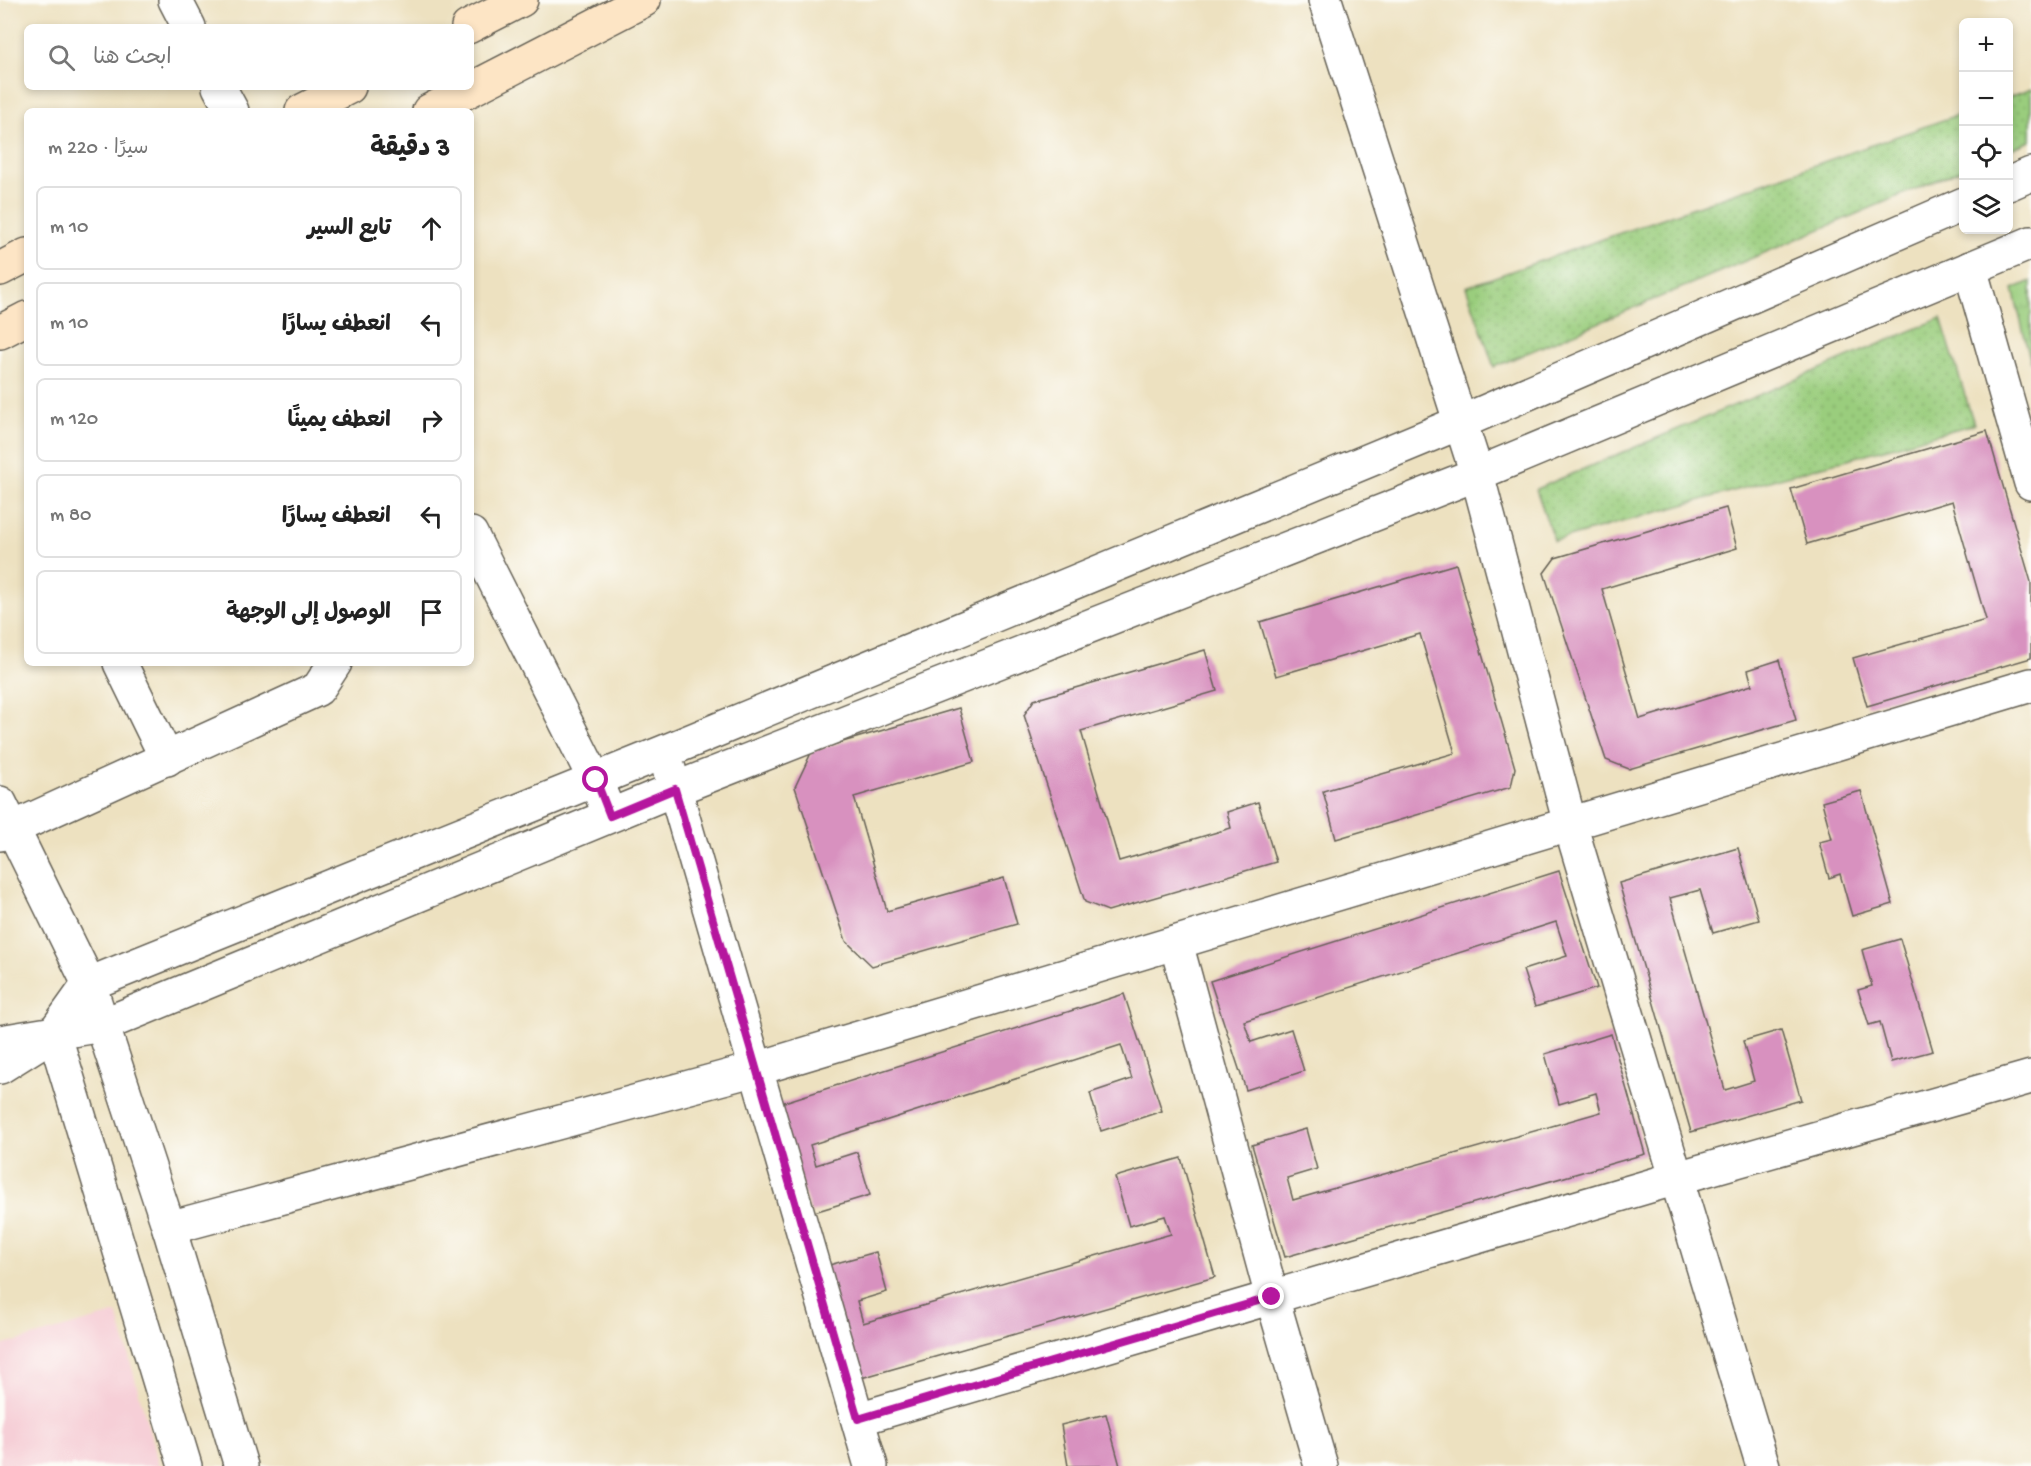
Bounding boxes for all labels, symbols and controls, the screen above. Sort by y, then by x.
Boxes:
map controls [1959,18,2013,234]
button: + [1959,18,2013,72]
search box [24,24,474,90]
icon: search [45,41,78,74]
text: ابحث هنا [93,46,172,72]
button: − [1959,72,2013,126]
button: locate [1959,126,2013,180]
text: 3 دقيقة [370,135,450,166]
text: سيرًا · 220 m [48,138,148,161]
button: layers [1959,180,2013,234]
icon: ahead [415,212,448,245]
text: 10 m [50,217,88,240]
text: تابع السير [307,217,391,243]
icon: left [415,308,448,341]
text: 10 m [50,313,88,336]
text: انعطف يسارًا [282,313,391,339]
icon: right [415,404,448,437]
text: 120 m [50,409,98,432]
text: انعطف يمينًا [288,409,391,435]
icon: left [415,500,448,533]
text: 80 m [50,505,91,528]
text: انعطف يسارًا [282,505,391,531]
icon: arrive [415,596,448,629]
text: الوصول إلى الوجهة [226,601,391,627]
route start [582,766,608,792]
route end [1258,1283,1284,1309]

